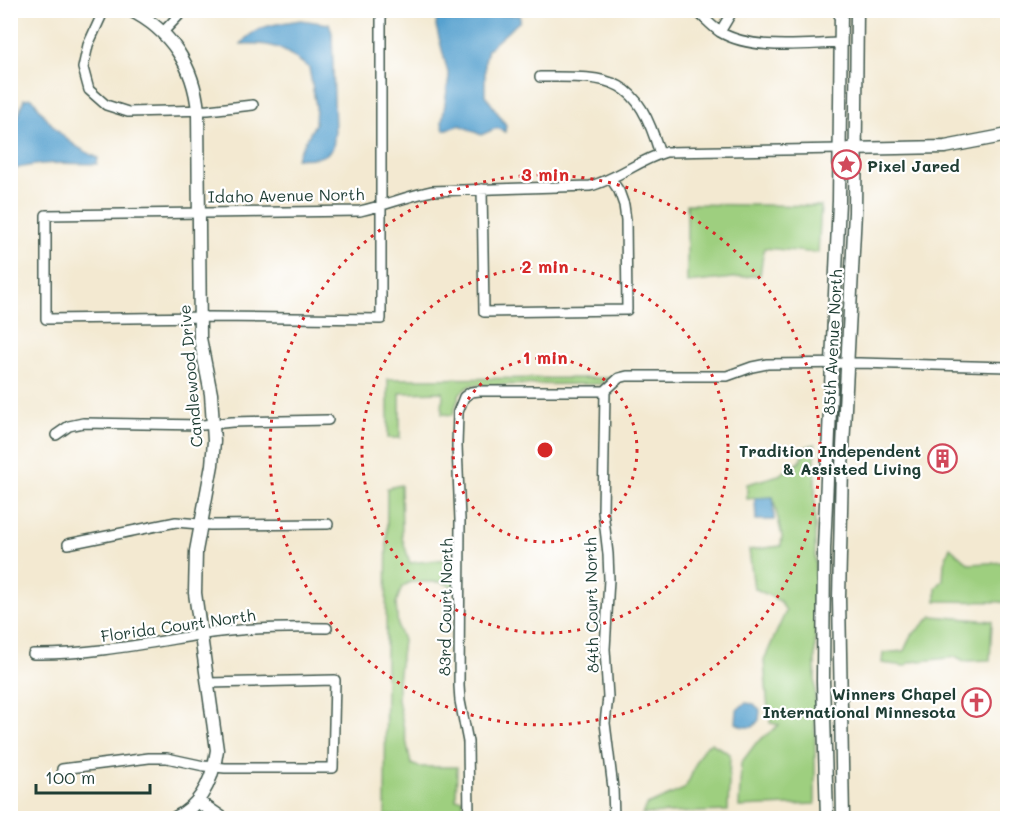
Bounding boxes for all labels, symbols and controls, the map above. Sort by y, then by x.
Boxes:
place icon: Pixel Jared [830,149,862,181]
place label: Pixel Jared [867,155,960,176]
text: 3 min [521,162,569,186]
street label: Idaho Avenue North [208,183,364,207]
text: 2 min [521,254,569,278]
street label: 85th Avenue North [818,269,846,415]
street label: Candlewood Drive [173,304,207,448]
text: 1 min [522,345,568,369]
centre of rings [535,440,555,460]
place label: Tradition Independent & Assisted Living [739,440,921,479]
building icon: Tradition Independent & Assisted Living [926,443,958,475]
street label: 84th Court North [579,537,603,673]
street label: 83rd Court North [433,538,457,676]
street label: Florida Court North [99,604,257,646]
place label: Winners Chapel International Minnesota [762,683,956,722]
church icon: Winners Chapel International Minnesota [961,686,993,718]
scale bar [36,757,150,795]
text: 100 m [45,765,95,789]

